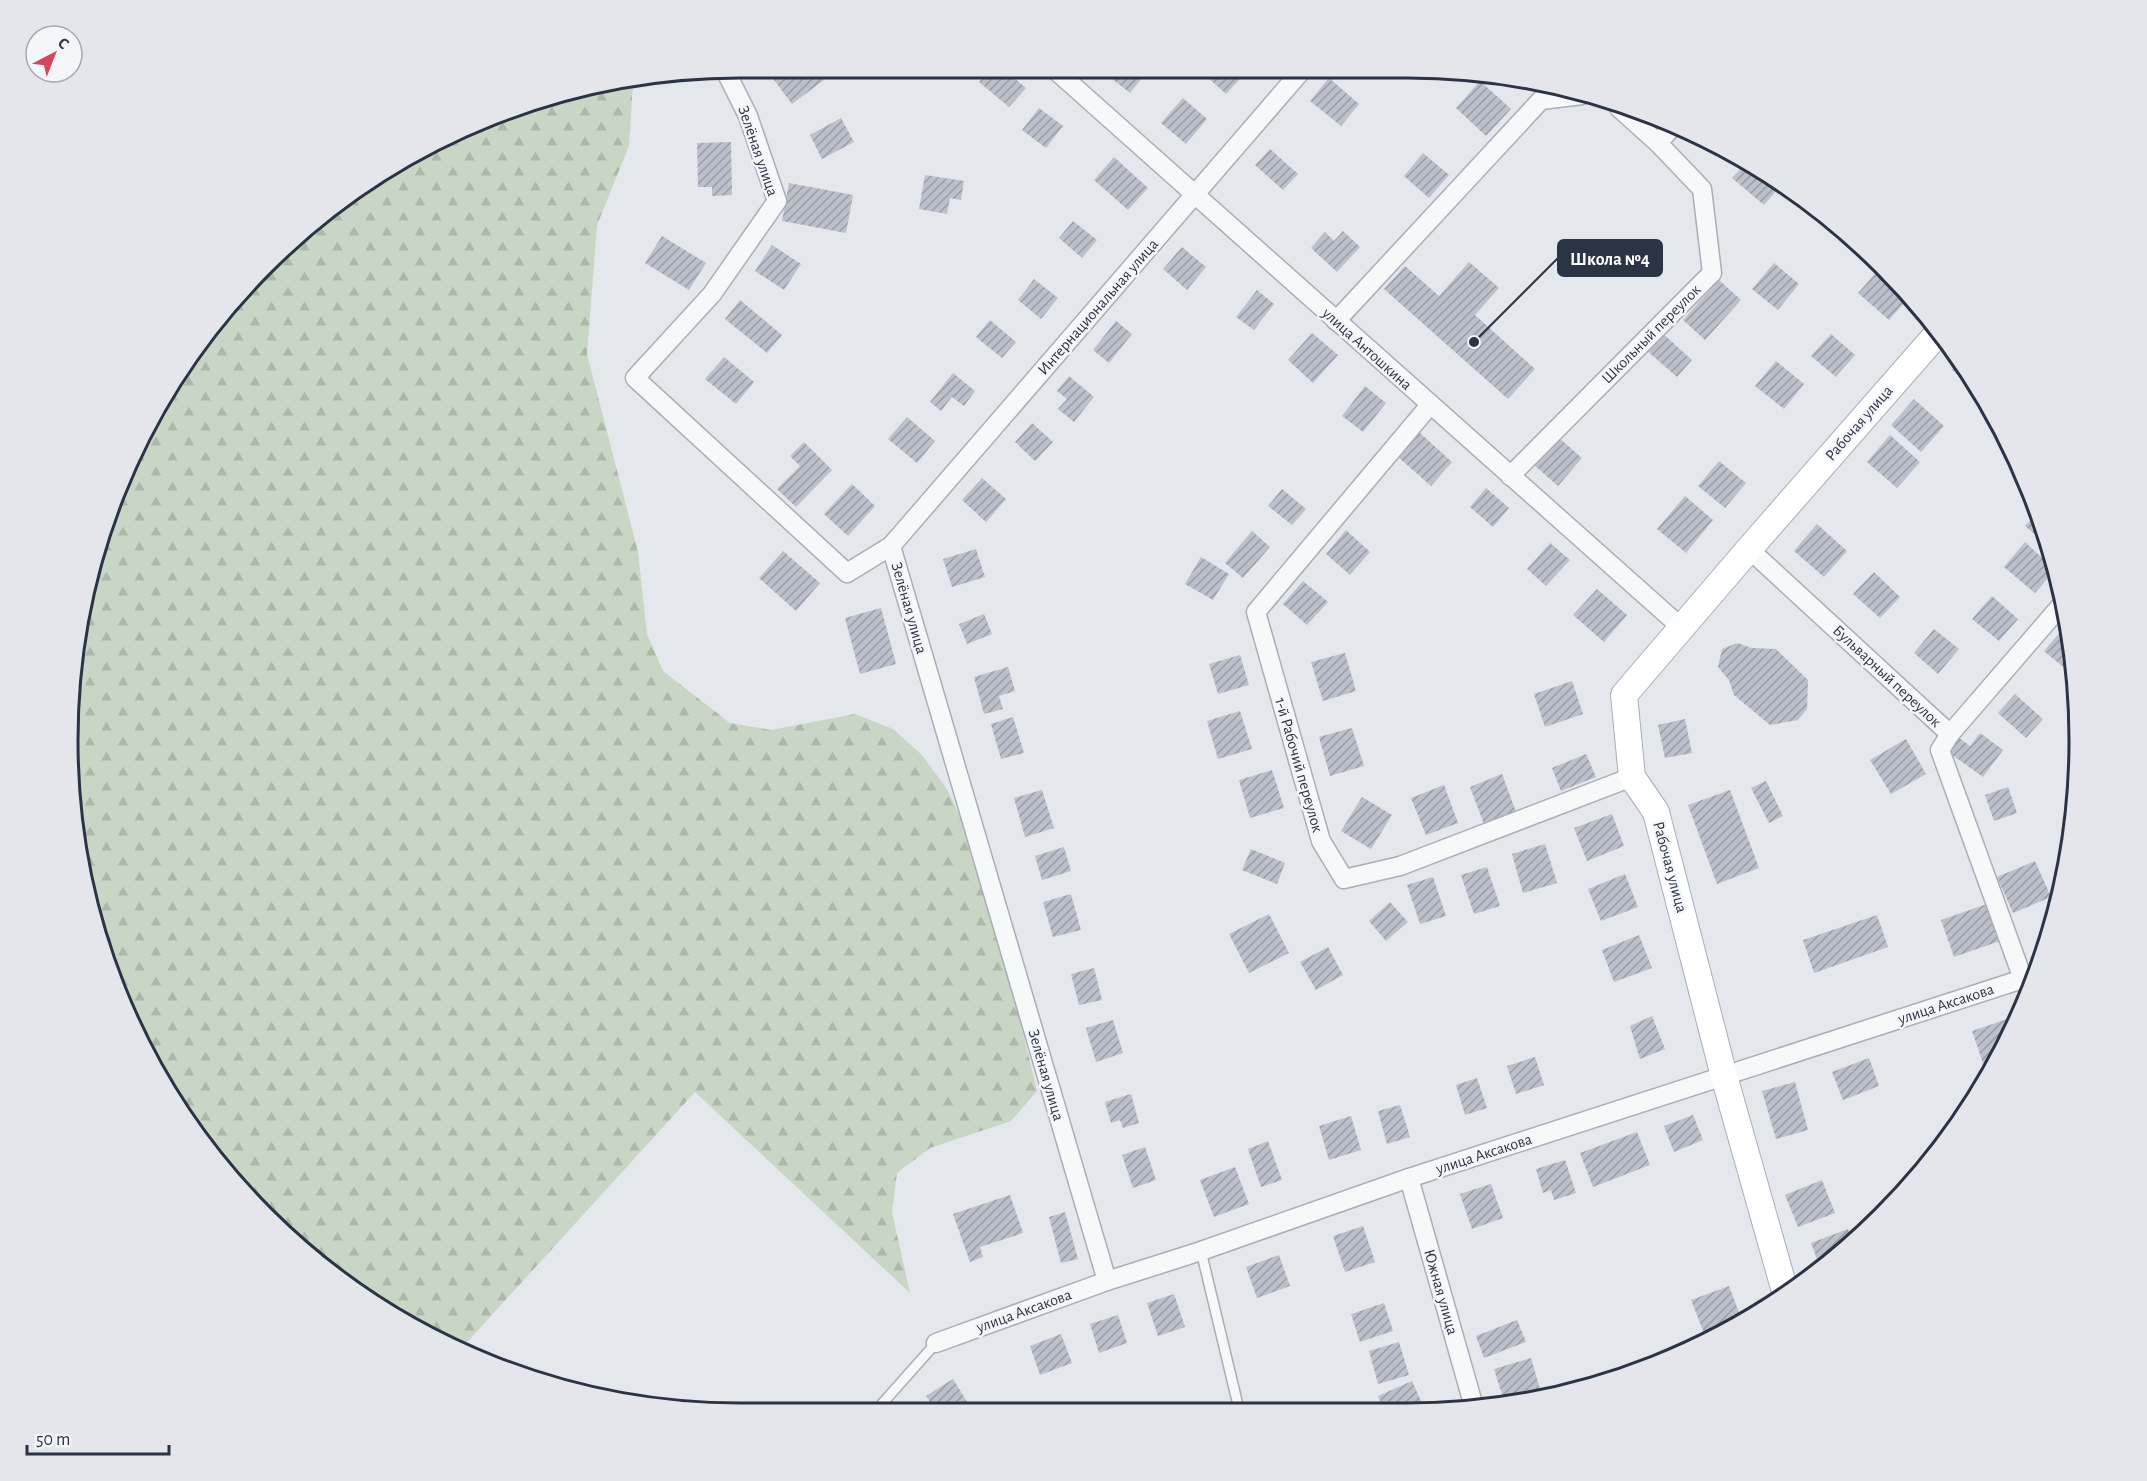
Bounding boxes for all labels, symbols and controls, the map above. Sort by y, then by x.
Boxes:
north arrow [24,24,84,84]
text: С [55,35,72,53]
street label: Зелёная улица [734,104,781,198]
street label: Интернациональная улица [1035,236,1162,379]
callout: Школа №4 [1558,240,1662,276]
text: Школа №4 [1570,251,1650,269]
street label: Школьный переулок [1598,281,1705,387]
street label: улица Антошкина [1318,304,1415,394]
street label: Рабочая улица [1822,382,1897,464]
street label: Зелёная улица [887,560,930,656]
street label: Бульварный переулок [1829,622,1945,731]
street label: 1-й Рабочий переулок [1271,696,1326,835]
street label: Рабочая улица [1649,820,1690,915]
street label: улица Аксакова [1895,981,1996,1028]
street label: Зелёная улица [1024,1027,1067,1123]
street label: улица Аксакова [1433,1131,1534,1178]
street label: Южная улица [1420,1247,1461,1337]
street label: улица Аксакова [973,1286,1074,1337]
scale bar [27,1418,170,1456]
text: 50 m [36,1431,70,1449]

